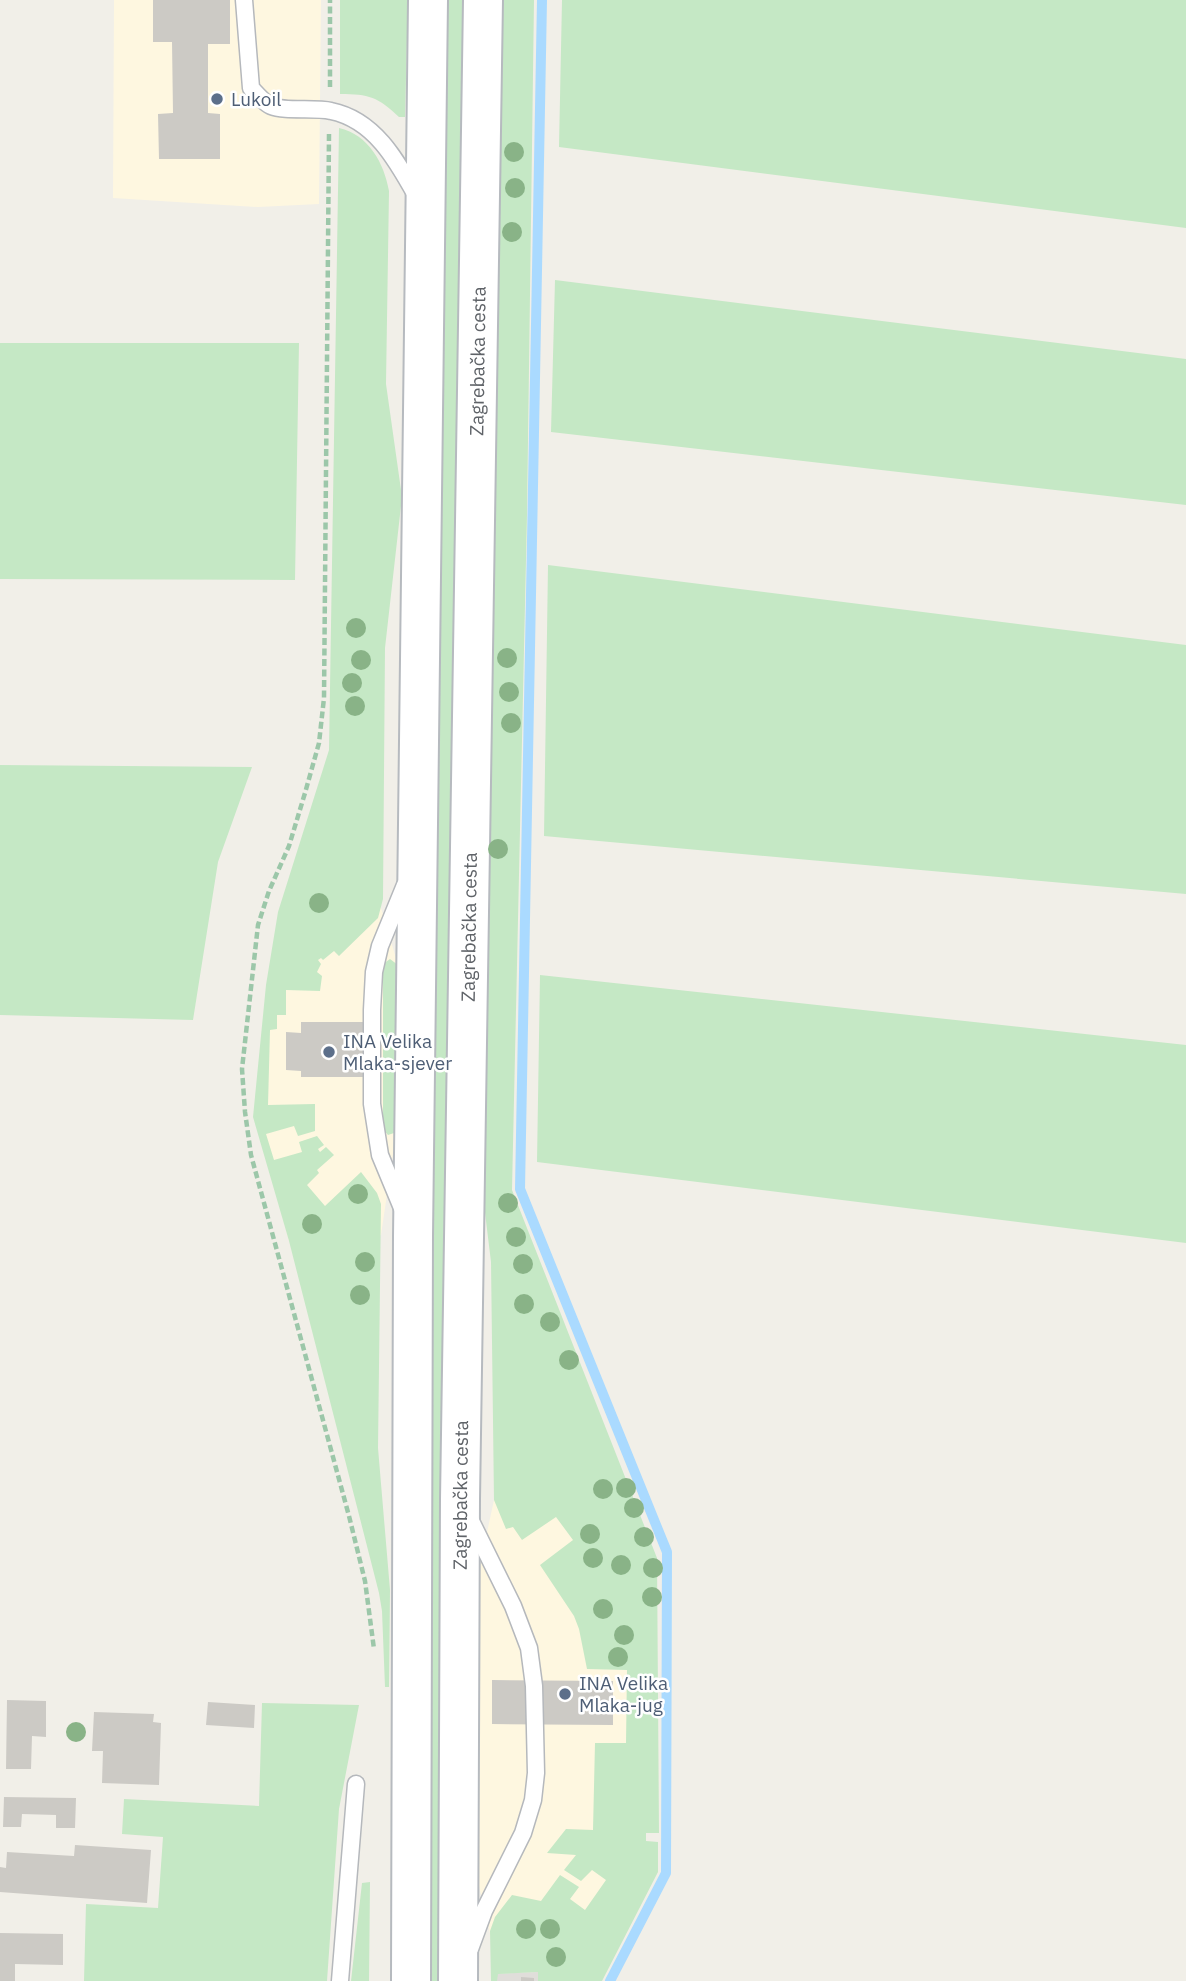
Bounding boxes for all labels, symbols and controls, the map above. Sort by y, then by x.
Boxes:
place label: Lukoil [231,87,281,111]
marker: Lukoil [209,91,225,107]
street label: Zagrebačka cesta [464,286,491,436]
street label: Zagrebačka cesta [456,852,482,1002]
place label: INA Velika Mlaka-sjever [343,1029,452,1075]
marker: INA Velika Mlaka-sjever [321,1044,337,1060]
street label: Zagrebačka cesta [448,1420,473,1570]
place label: INA Velika Mlaka-jug [579,1671,668,1717]
marker: INA Velika Mlaka-jug [557,1686,573,1702]

